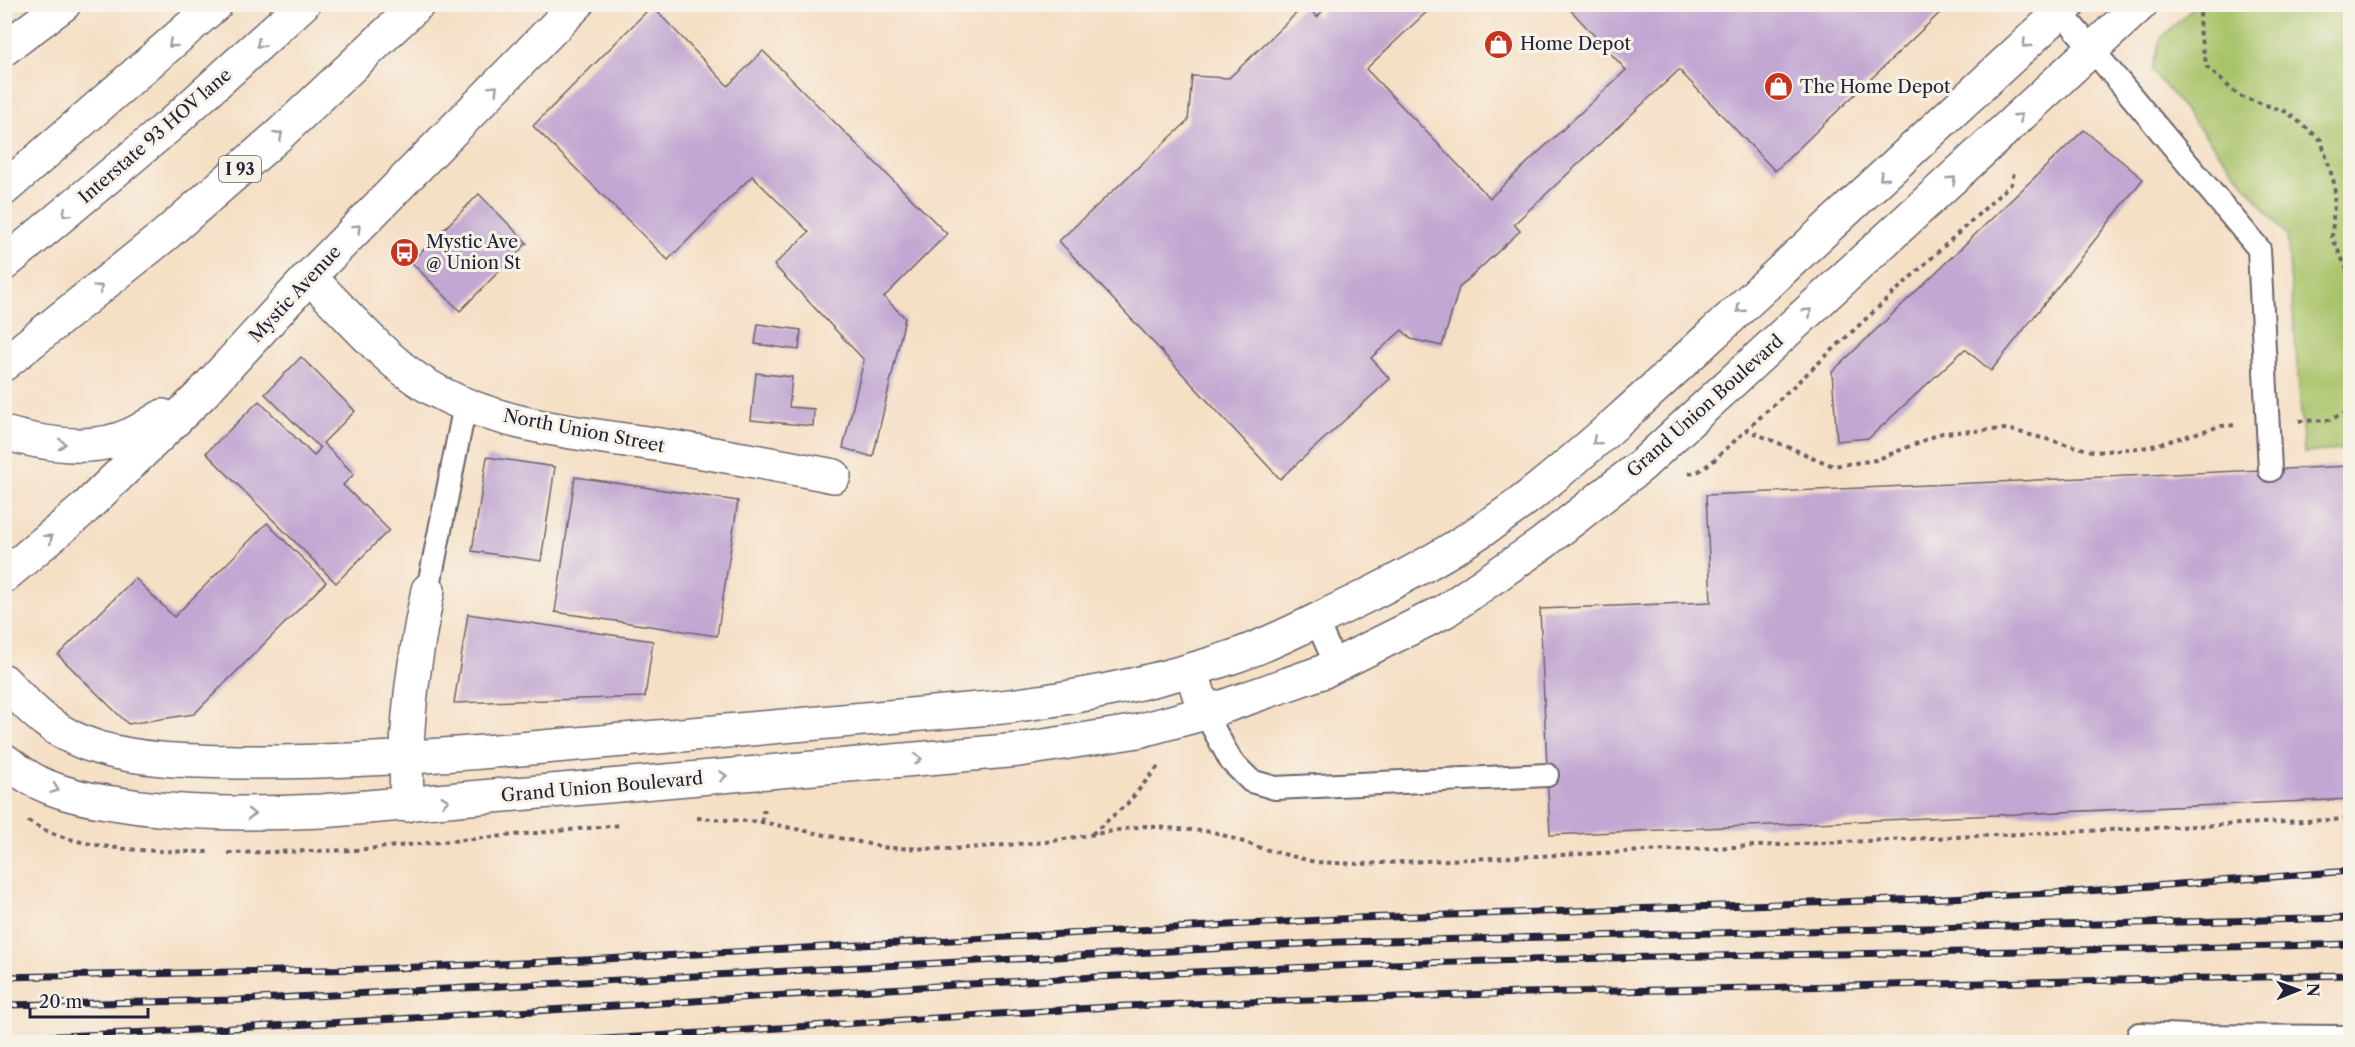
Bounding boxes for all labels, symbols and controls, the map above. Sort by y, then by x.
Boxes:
shop icon: Home Depot [1483,28,1515,60]
place label: Home Depot [1520,33,1631,55]
one-way arrow [169,37,179,48]
one-way arrow [257,37,267,48]
one-way arrow [2022,37,2033,48]
street label: Interstate 93 HOV lane [74,64,236,208]
shop icon: The Home Depot [1763,71,1795,103]
place label: The Home Depot [1800,76,1951,98]
one-way arrow [486,86,497,97]
one-way arrow [2013,113,2023,124]
one-way arrow [272,131,283,142]
road number: I 93 [219,156,261,182]
one-way arrow [1879,169,1890,180]
one-way arrow [1944,176,1955,187]
one-way arrow [62,206,73,217]
one-way arrow [350,225,361,235]
place label: Mystic Ave @ Union St [426,231,522,274]
bus stop icon: Mystic Ave @ Union St [389,236,421,268]
street label: Mystic Avenue [245,241,345,347]
one-way arrow [92,285,103,296]
one-way arrow [1736,302,1746,313]
one-way arrow [1802,308,1812,319]
street label: Grand Union Boulevard [1622,330,1788,482]
street label: North Union Street [502,405,667,458]
one-way arrow [1592,433,1603,444]
one-way arrow [57,438,66,450]
one-way arrow [42,535,53,546]
one-way arrow [913,753,922,766]
street label: Grand Union Boulevard [500,767,704,807]
one-way arrow [719,770,728,783]
one-way arrow [49,781,60,794]
one-way arrow [441,795,450,808]
one-way arrow [246,808,255,820]
north arrow [2268,960,2328,1020]
scale bar [30,981,148,1019]
text: N [2303,983,2323,997]
text: 20 m [39,991,83,1013]

